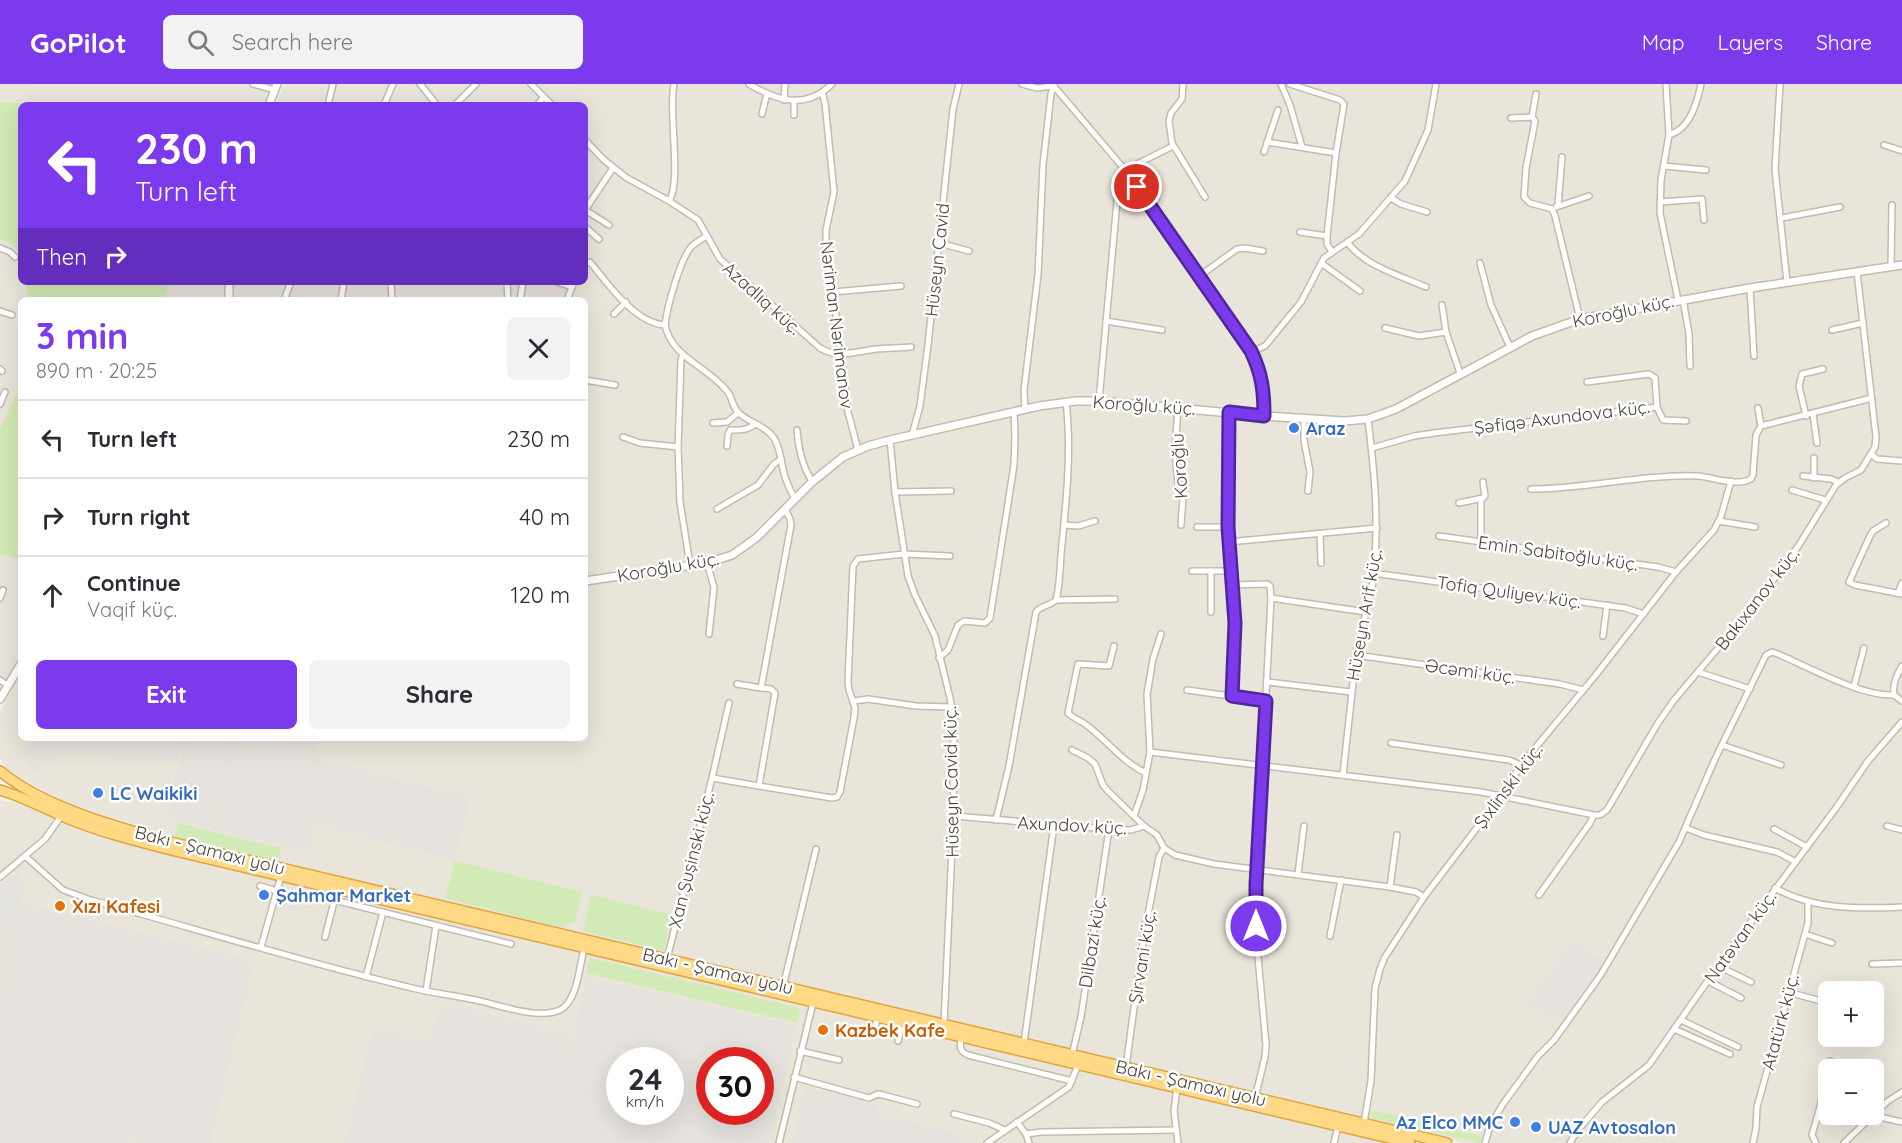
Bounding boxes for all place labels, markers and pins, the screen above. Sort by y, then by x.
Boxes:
pin [1111,161,1162,212]
place label: Araz [1306,417,1345,440]
marker: Araz [1287,421,1301,435]
place label: LC Waikiki [110,782,198,805]
marker: LC Waikiki [91,786,105,800]
place label: Şahmar Market [276,884,411,907]
marker: Şahmar Market [257,888,271,902]
place label: Xızı Kafesi [72,895,160,918]
marker: Xızı Kafesi [53,899,67,913]
place label: Kazbek Kafe [835,1019,945,1042]
marker: Kazbek Kafe [816,1023,830,1037]
place label: Az Elco MMC [1396,1111,1503,1134]
marker: Az Elco MMC [1508,1115,1522,1129]
place label: UAZ Avtosalon [1548,1116,1676,1139]
marker: UAZ Avtosalon [1529,1120,1543,1134]

